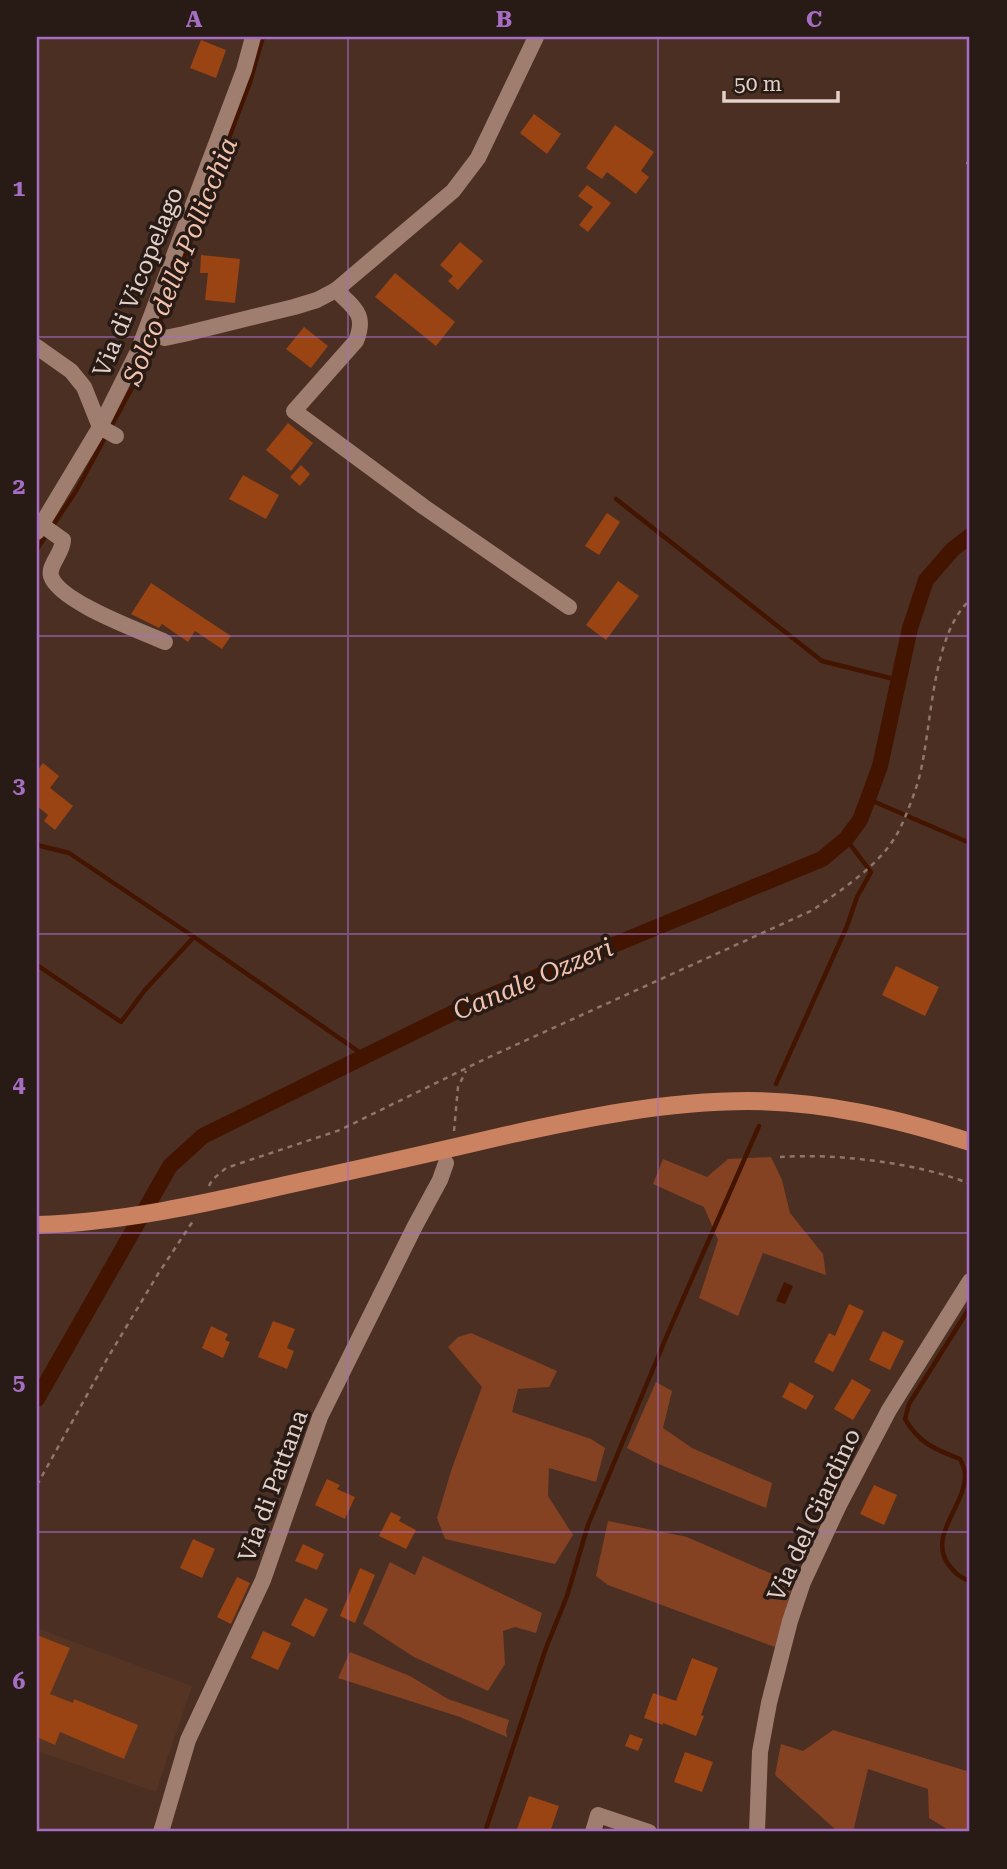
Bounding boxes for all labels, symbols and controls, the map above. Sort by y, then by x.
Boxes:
text: A [186,6,203,33]
text: B [496,6,512,33]
text: C [806,6,822,33]
scale bar [724,60,837,104]
text: 50 m [734,72,782,96]
water label: Solco della Pollicchia [116,133,243,390]
text: 1 [13,175,26,202]
street label: Via di Vicopelago [87,183,189,381]
text: 2 [13,473,25,500]
text: 3 [13,772,26,799]
water label: Canale Ozzeri [449,932,617,1026]
text: 4 [13,1071,26,1098]
text: 5 [13,1369,26,1396]
street label: Via di Pattana [233,1406,313,1566]
street label: Via del Giardino [762,1424,866,1606]
text: 6 [13,1668,26,1695]

